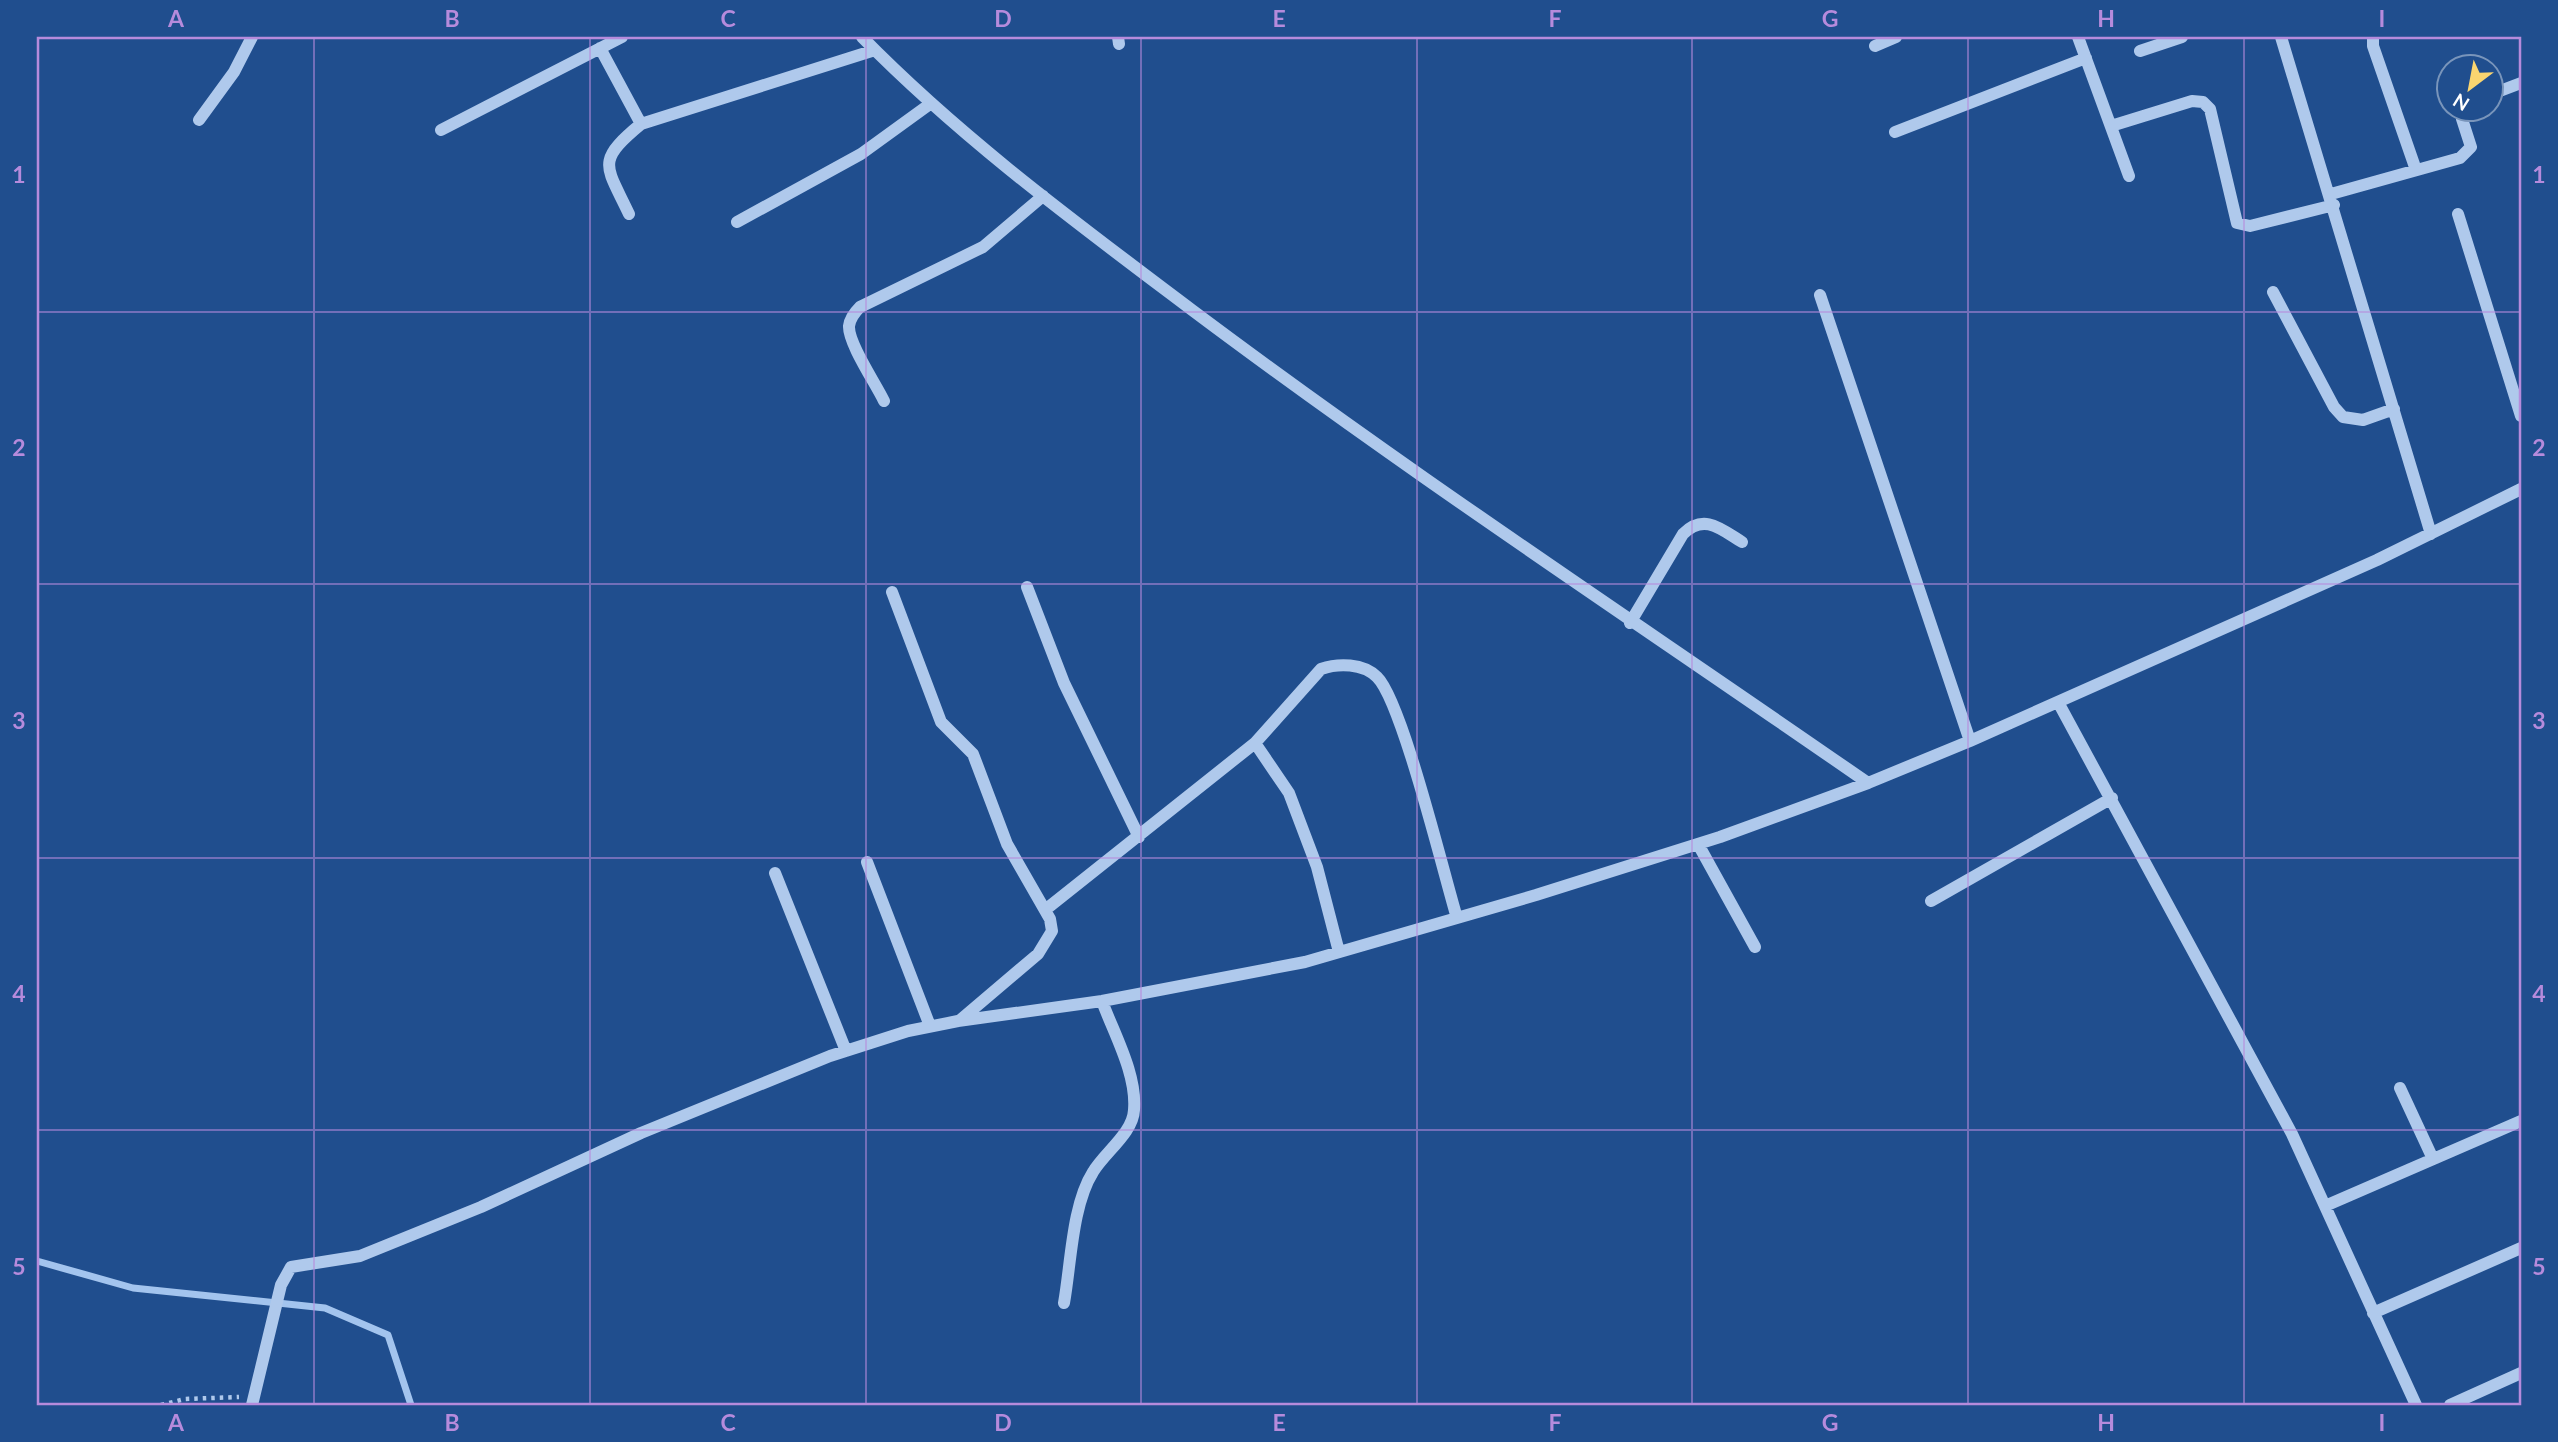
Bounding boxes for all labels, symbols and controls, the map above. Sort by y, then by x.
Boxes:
text: A [167,4,185,32]
text: B [444,4,460,32]
text: C [720,4,736,32]
text: D [994,4,1012,32]
text: E [1272,4,1286,32]
text: F [1548,4,1562,32]
text: G [1822,4,1838,32]
text: H [2097,4,2115,32]
text: I [2379,4,2385,32]
north arrow [2436,52,2506,122]
text: N [2448,89,2473,116]
text: 1 [12,160,26,188]
text: 1 [2532,160,2546,188]
text: 2 [12,433,26,461]
text: 2 [2532,433,2546,461]
text: 3 [12,706,26,734]
text: 3 [2532,706,2546,734]
text: 4 [12,979,26,1007]
text: 4 [2532,979,2546,1007]
text: 5 [12,1252,26,1280]
text: 5 [2532,1252,2546,1280]
text: A [167,1408,185,1436]
text: B [444,1408,460,1436]
text: C [720,1408,736,1436]
text: D [994,1408,1012,1436]
text: E [1272,1408,1286,1436]
text: F [1548,1408,1562,1436]
text: G [1822,1408,1838,1436]
text: H [2097,1408,2115,1436]
text: I [2379,1408,2385,1436]

